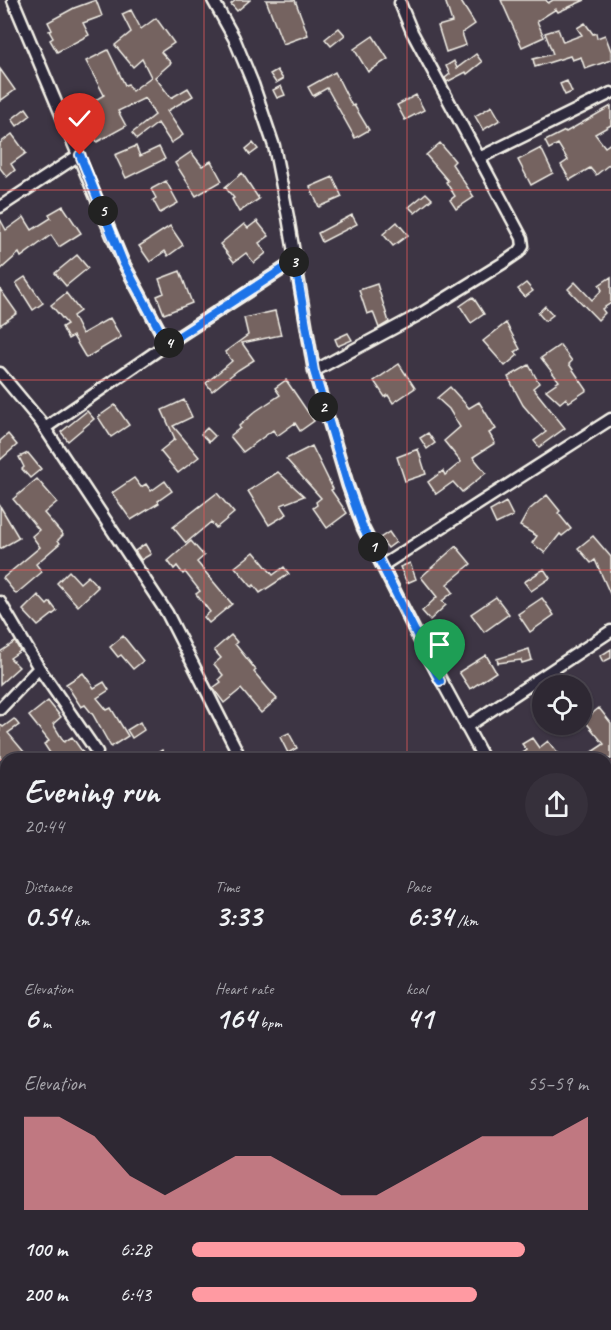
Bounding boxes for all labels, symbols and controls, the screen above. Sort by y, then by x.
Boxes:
pin [54,93,105,155]
icon: check [63,102,96,135]
pin: 5 [88,196,118,226]
text: 5 [100,201,106,221]
pin: 3 [279,247,309,277]
text: 3 [290,252,298,272]
pin: 4 [154,328,184,358]
text: 4 [165,333,173,353]
pin: 2 [308,392,338,422]
text: 2 [319,397,327,417]
pin: 1 [358,532,388,562]
text: 1 [369,537,377,557]
pin [414,619,465,681]
icon: arrive [423,628,456,661]
map controls [532,675,592,735]
button: locate [532,675,592,735]
text: Evening run [24,770,159,812]
button: share [525,773,588,836]
text: 20:44 [24,814,64,839]
text: Distance [24,877,72,897]
text: Time [215,877,239,897]
text: Pace [406,877,431,897]
text: 0.54 [24,897,70,935]
text: 3:33 [215,897,261,935]
text: 6:34 [406,897,453,935]
text: km [70,911,89,931]
text: /km [453,911,478,931]
text: Elevation [24,979,73,999]
text: Heart rate [215,979,273,999]
text: kcal [406,979,427,999]
text: 6 [24,999,38,1037]
text: 164 [215,999,256,1037]
text: 41 [406,999,433,1037]
text: m [38,1013,51,1033]
text: bpm [256,1013,282,1033]
text: Elevation [24,1071,86,1096]
text: 55–59 m [527,1071,588,1096]
text: 100 m [24,1237,67,1262]
text: 6:28 [120,1237,151,1262]
text: 200 m [24,1282,67,1307]
text: 6:43 [120,1282,151,1307]

